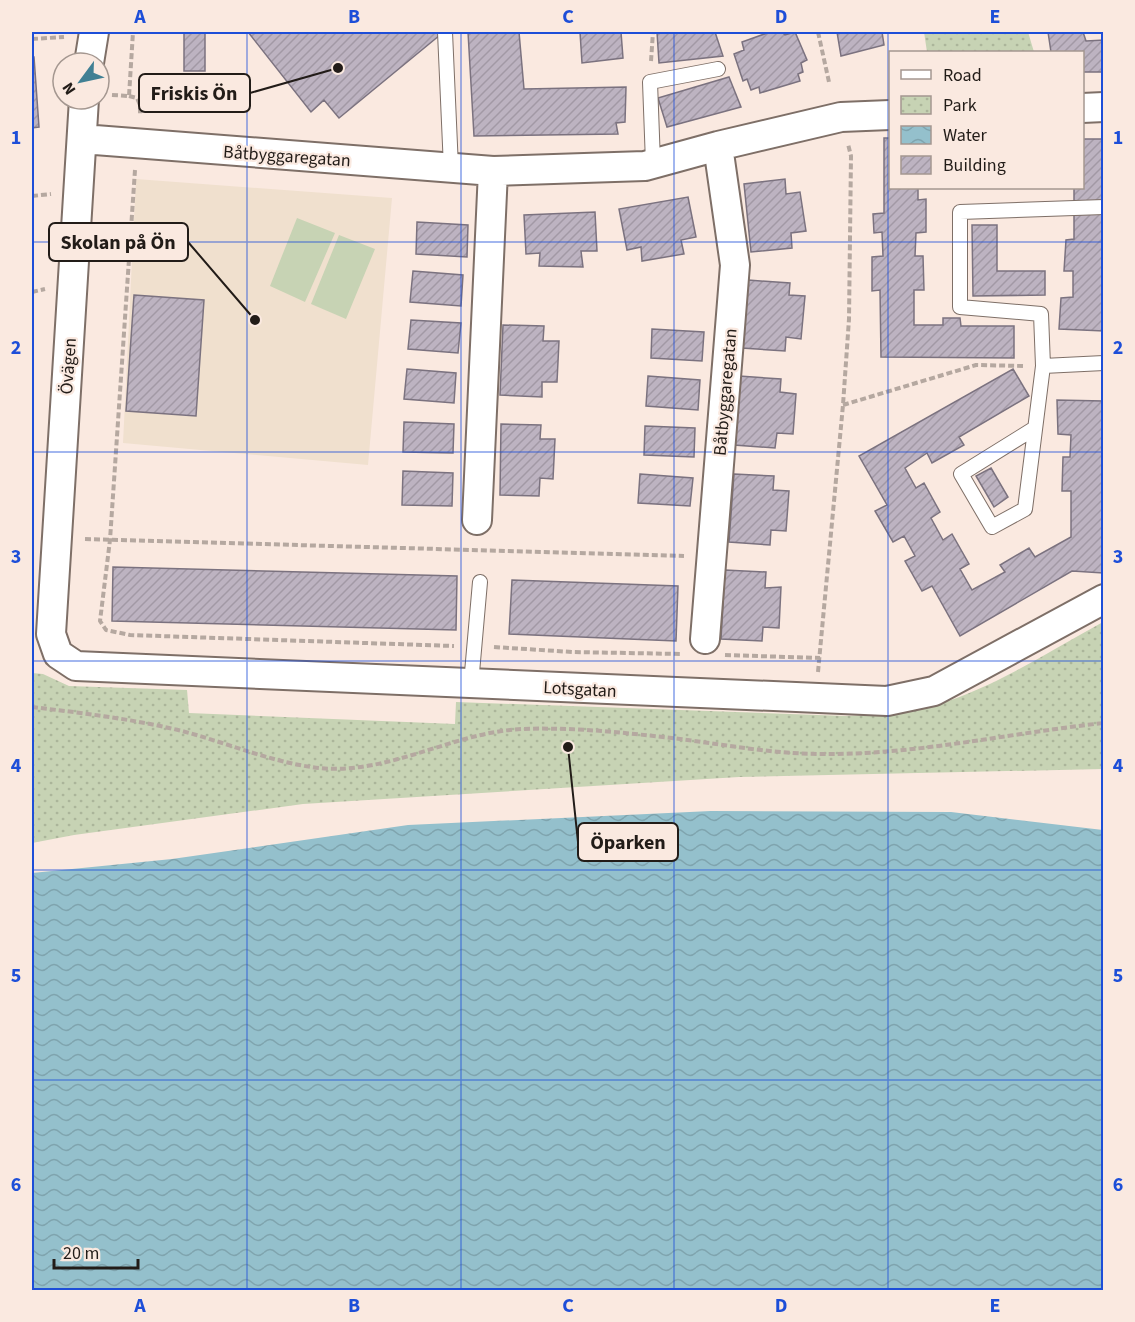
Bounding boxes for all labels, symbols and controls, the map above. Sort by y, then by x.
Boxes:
text: A [133,3,146,31]
text: B [348,3,360,31]
text: C [562,3,574,31]
text: D [775,3,787,31]
text: E [990,3,1000,31]
north arrow [51,51,111,111]
legend [889,51,1084,189]
text: Road [943,63,982,88]
callout: Friskis Ön [139,74,250,112]
text: N [57,78,81,99]
text: Friskis Ön [151,80,237,108]
text: Park [943,93,977,118]
text: Water [943,123,987,148]
text: 1 [11,124,21,152]
text: 1 [1113,124,1123,152]
street label: Båtbyggaregatan [222,140,352,173]
text: Building [943,153,1006,178]
callout: Skolan på Ön [49,223,188,261]
text: Skolan på Ön [60,229,176,257]
street label: Båtbyggaregatan [707,327,744,457]
text: 2 [11,334,21,362]
text: 2 [1113,334,1123,362]
street label: Övägen [54,337,83,395]
text: 3 [11,543,21,571]
text: 3 [1113,543,1123,571]
street label: Lotsgatan [543,675,617,704]
text: 4 [11,752,22,780]
text: 4 [1113,752,1124,780]
callout: Öparken [578,823,678,861]
text: Öparken [590,829,666,857]
text: 5 [11,962,21,990]
text: 5 [1113,962,1123,990]
text: 6 [11,1171,21,1199]
text: 6 [1113,1171,1123,1199]
scale bar [54,1232,138,1270]
text: 20 m [63,1241,99,1266]
text: A [133,1292,146,1320]
text: B [348,1292,360,1320]
text: C [562,1292,574,1320]
text: D [775,1292,787,1320]
text: E [990,1292,1000,1320]

